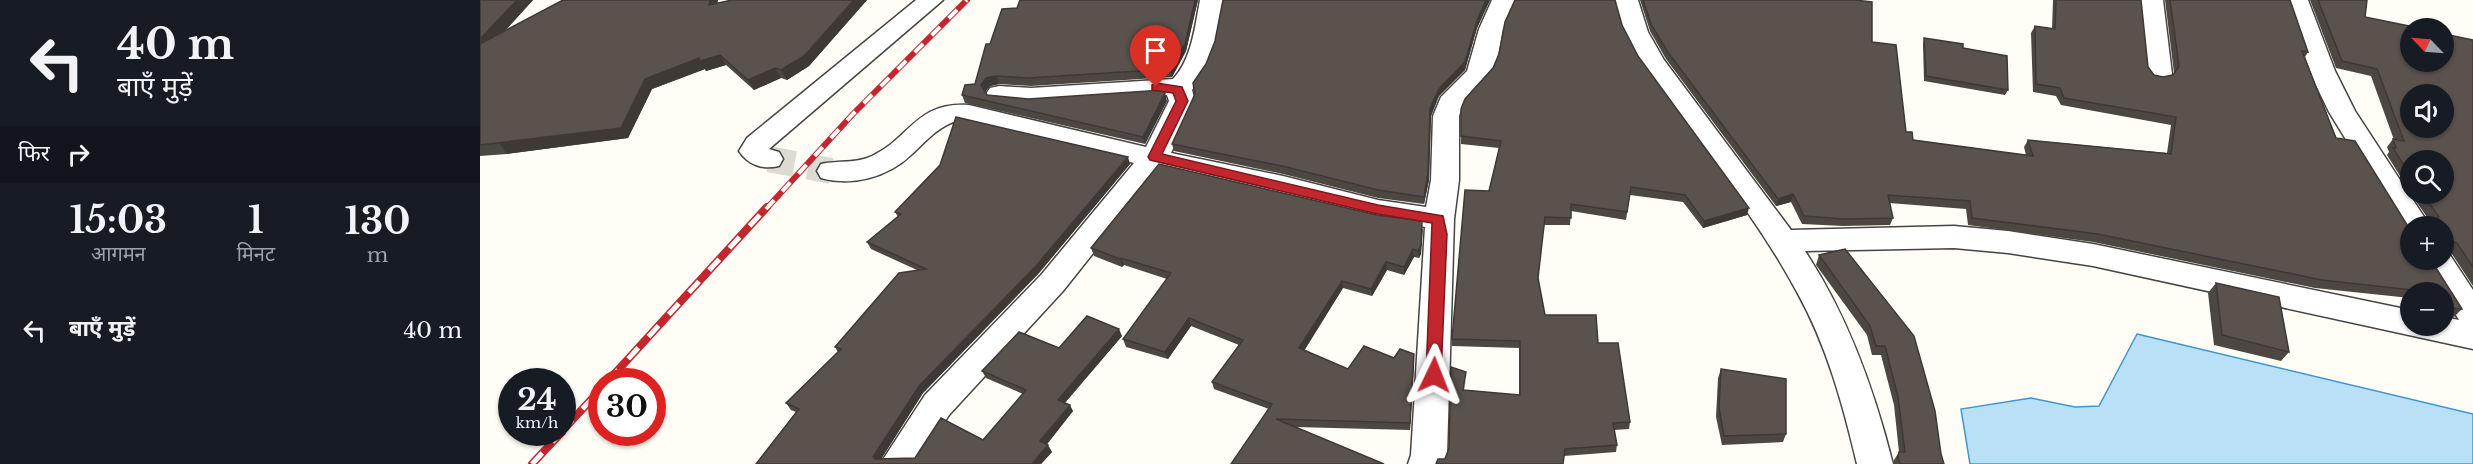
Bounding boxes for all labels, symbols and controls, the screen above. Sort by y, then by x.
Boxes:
text: 40 m [117,18,234,70]
north arrow [2400,18,2454,72]
map controls [2400,18,2454,336]
icon: left [18,24,96,102]
pin [1130,25,1181,87]
icon: arrive [1139,34,1172,67]
text: बाएँ मुड़ें [117,70,193,103]
button: sound [2400,84,2454,138]
icon: right [62,138,95,171]
text: फिर [18,140,50,167]
button: search [2400,150,2454,204]
text: 15:03 [70,198,167,243]
text: 1 [248,198,264,243]
text: 130 [345,199,410,244]
button: + [2400,216,2454,270]
text: आगमन [91,242,146,266]
text: मिनट [237,242,275,266]
text: m [367,243,388,267]
button: − [2400,282,2454,336]
icon: left [18,314,51,347]
text: बाएँ मुड़ें [69,315,135,342]
text: 40 m [404,317,462,344]
position arrow [1402,343,1466,407]
speed limit sign: 30 [588,368,666,446]
text: 24 [517,381,557,418]
text: km/h [516,413,558,432]

